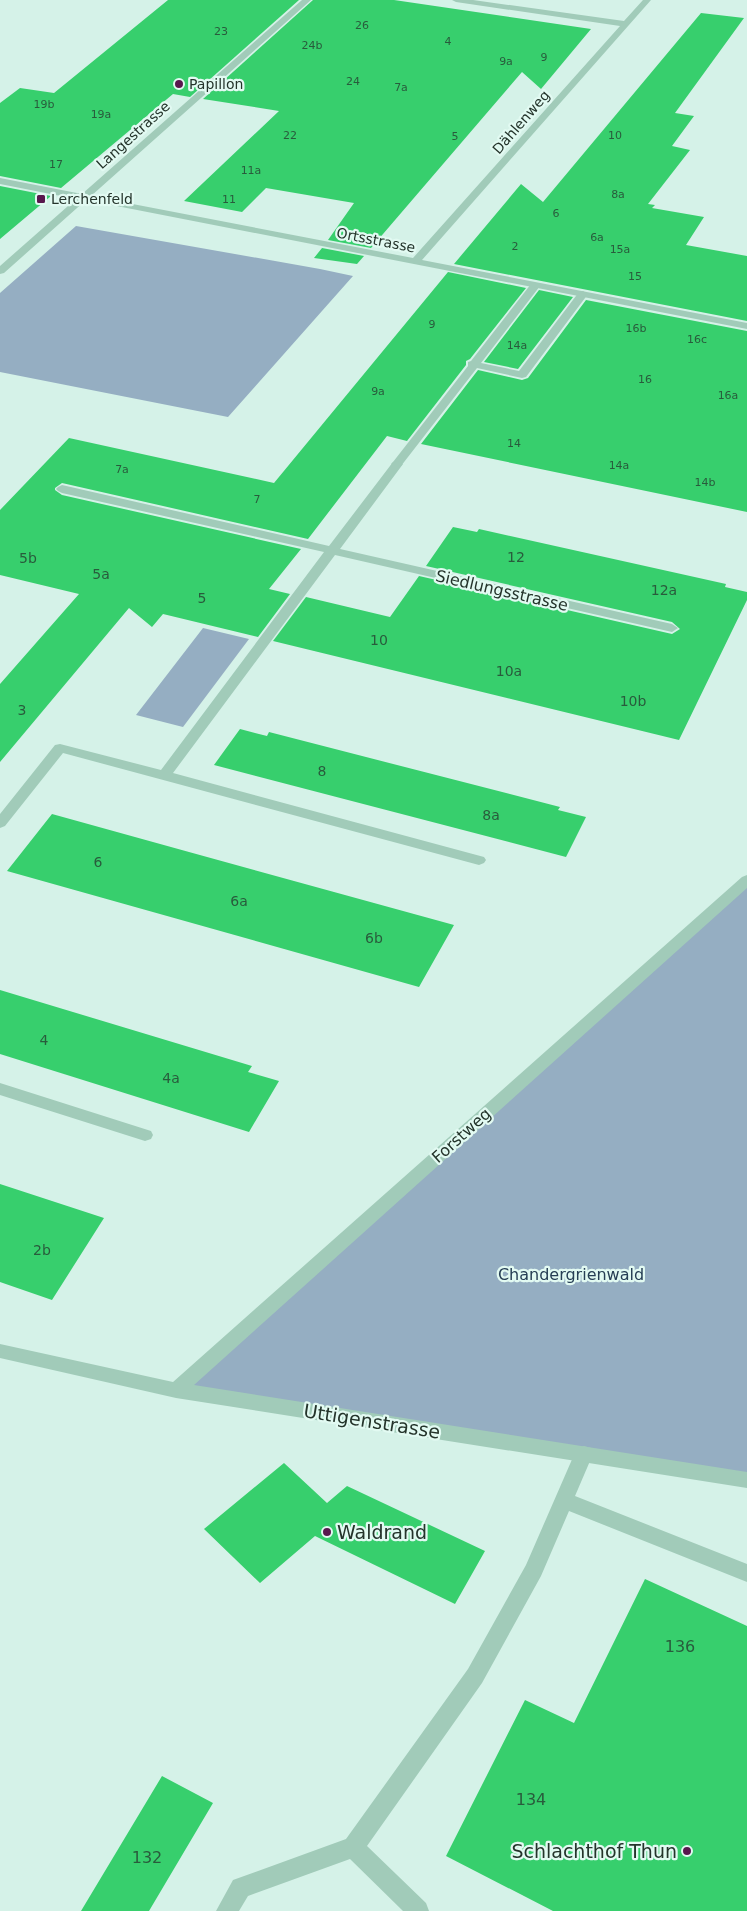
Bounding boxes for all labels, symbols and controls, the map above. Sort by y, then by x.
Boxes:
house number: 26 [355,19,369,32]
house number: 23 [214,25,228,38]
house number: 4 [445,35,452,48]
house number: 24b [302,39,323,52]
house number: 9 [541,51,548,64]
house number: 9a [499,55,513,68]
house number: 24 [346,75,360,88]
place label: Papillon [189,76,243,92]
marker: Papillon [173,78,185,90]
house number: 7a [394,81,408,94]
street label: Dählenweg [489,87,553,157]
house number: 19b [34,98,55,111]
street label: Langestrasse [93,98,173,172]
house number: 19a [91,108,111,121]
house number: 22 [283,129,297,142]
house number: 10 [608,129,622,142]
house number: 5 [452,130,459,143]
house number: 17 [49,158,63,171]
house number: 11a [241,164,261,177]
house number: 8a [611,188,625,201]
place label: Lerchenfeld [51,191,133,207]
marker: Lerchenfeld [35,193,47,205]
house number: 11 [222,193,236,206]
house number: 6 [553,207,560,220]
street label: Ortsstrasse [335,225,417,255]
house number: 6a [590,231,604,244]
house number: 2 [512,240,519,253]
house number: 15a [610,243,630,256]
house number: 15 [628,270,642,283]
house number: 9 [429,318,436,331]
house number: 16b [626,322,647,335]
house number: 16c [687,333,707,346]
house number: 14a [507,339,527,352]
house number: 16 [638,373,652,386]
house number: 9a [371,385,385,398]
house number: 16a [718,389,738,402]
house number: 14 [507,437,521,450]
house number: 14a [609,459,629,472]
house number: 7a [115,463,129,476]
house number: 14b [695,476,716,489]
house number: 7 [254,493,261,506]
house number: 12 [507,549,525,565]
house number: 5b [19,550,37,566]
house number: 5a [92,566,110,582]
street label: Siedlungsstrasse [434,566,570,615]
house number: 12a [651,582,677,598]
house number: 5 [198,590,206,606]
house number: 10 [370,632,388,648]
house number: 10a [496,663,522,679]
house number: 10b [620,693,646,709]
house number: 3 [18,702,26,718]
house number: 8 [318,763,326,779]
house number: 8a [482,807,500,823]
house number: 6 [94,854,103,870]
house number: 6a [230,893,248,909]
house number: 6b [365,930,383,946]
house number: 4 [40,1032,49,1048]
house number: 4a [162,1070,180,1086]
street label: Forstweg [428,1104,495,1167]
house number: 2b [33,1242,51,1258]
park label: Chandergrienwald [498,1265,644,1284]
street label: Uttigenstrasse [302,1399,442,1443]
place label: Waldrand [337,1521,427,1543]
marker: Waldrand [321,1526,333,1538]
house number: 136 [665,1637,695,1656]
house number: 134 [516,1790,546,1809]
place label: Schlachthof Thun [511,1840,677,1862]
marker: Schlachthof Thun [681,1845,693,1857]
house number: 132 [132,1848,162,1867]

